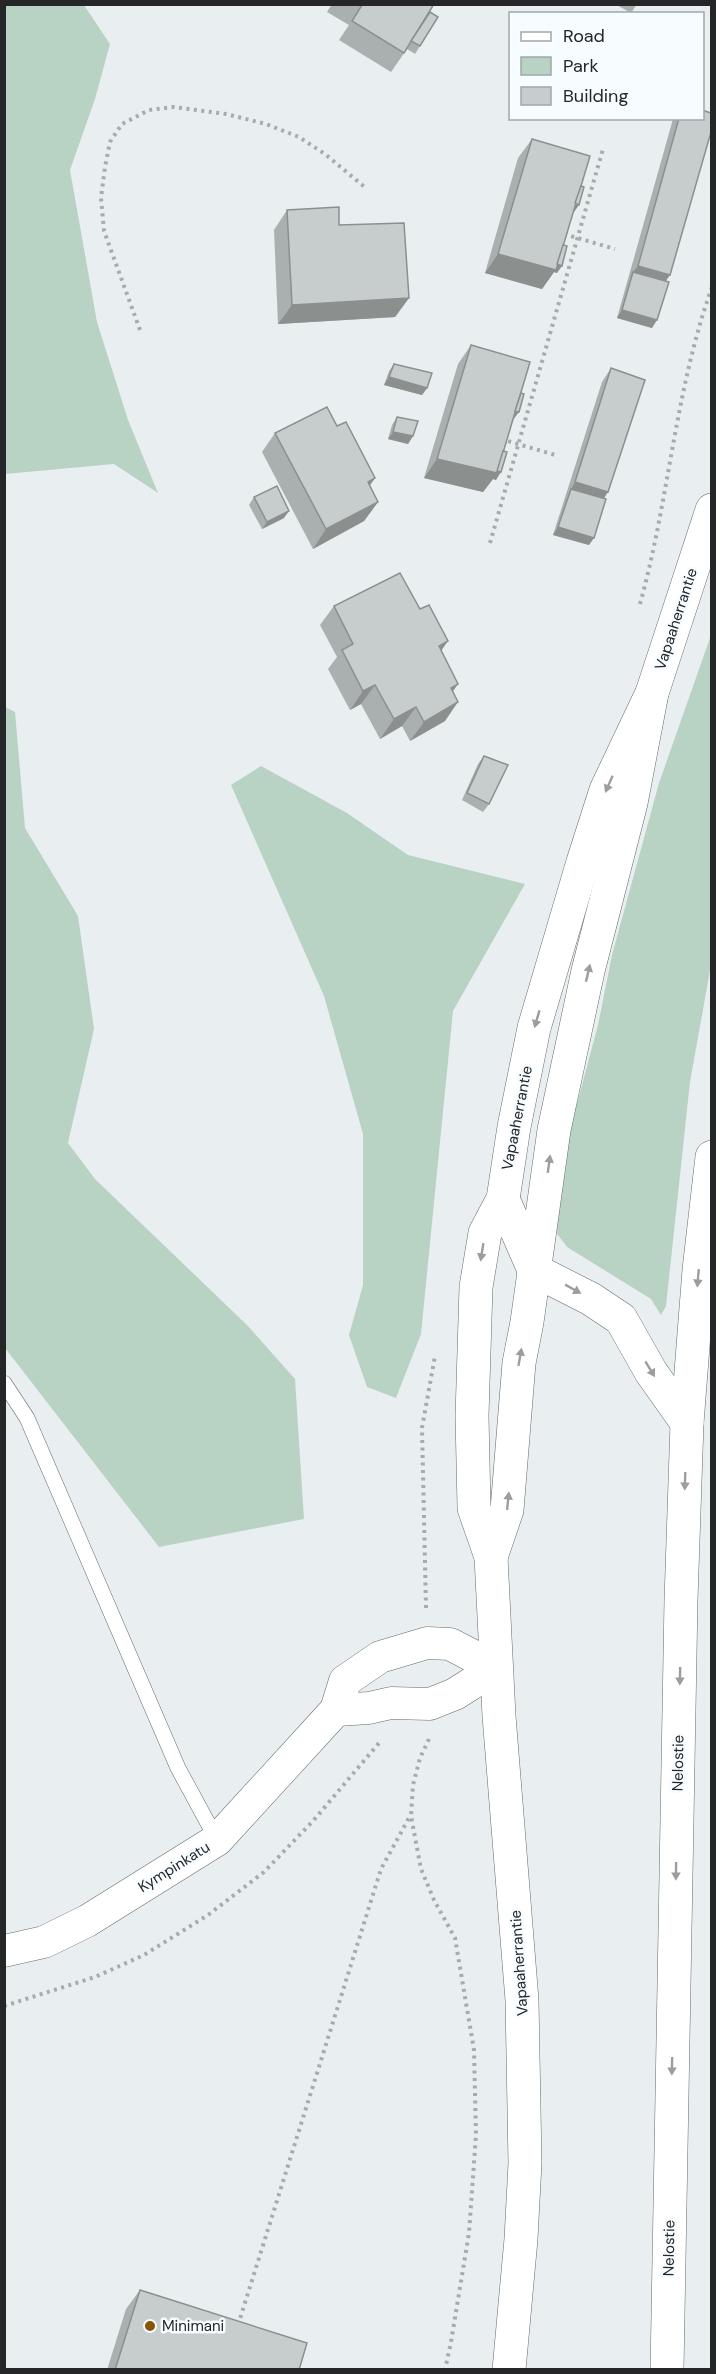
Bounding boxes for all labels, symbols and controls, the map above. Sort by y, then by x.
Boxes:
legend [509,12,704,120]
text: Road [563,24,605,48]
text: Park [563,54,599,78]
text: Building [563,84,628,108]
street label: Vapaaherrantie [650,565,702,673]
one-way arrow [605,775,614,792]
one-way arrow [583,964,593,982]
one-way arrow [532,1010,541,1028]
street label: Vapaaherrantie [497,1064,537,1172]
one-way arrow [544,1155,553,1174]
one-way arrow [477,1243,486,1262]
one-way arrow [694,1268,703,1287]
one-way arrow [565,1284,582,1294]
one-way arrow [516,1347,525,1366]
one-way arrow [645,1361,656,1377]
one-way arrow [680,1472,690,1491]
one-way arrow [503,1492,513,1511]
one-way arrow [675,1666,684,1685]
street label: Nelostie [668,1735,688,1791]
street label: Kympinkatu [134,1837,214,1897]
one-way arrow [671,1861,681,1880]
street label: Vapaaherrantie [505,1909,533,2017]
one-way arrow [667,2056,677,2075]
street label: Nelostie [659,2220,679,2276]
place label: Minimani [162,2316,224,2336]
marker: Minimani [143,2319,157,2333]

